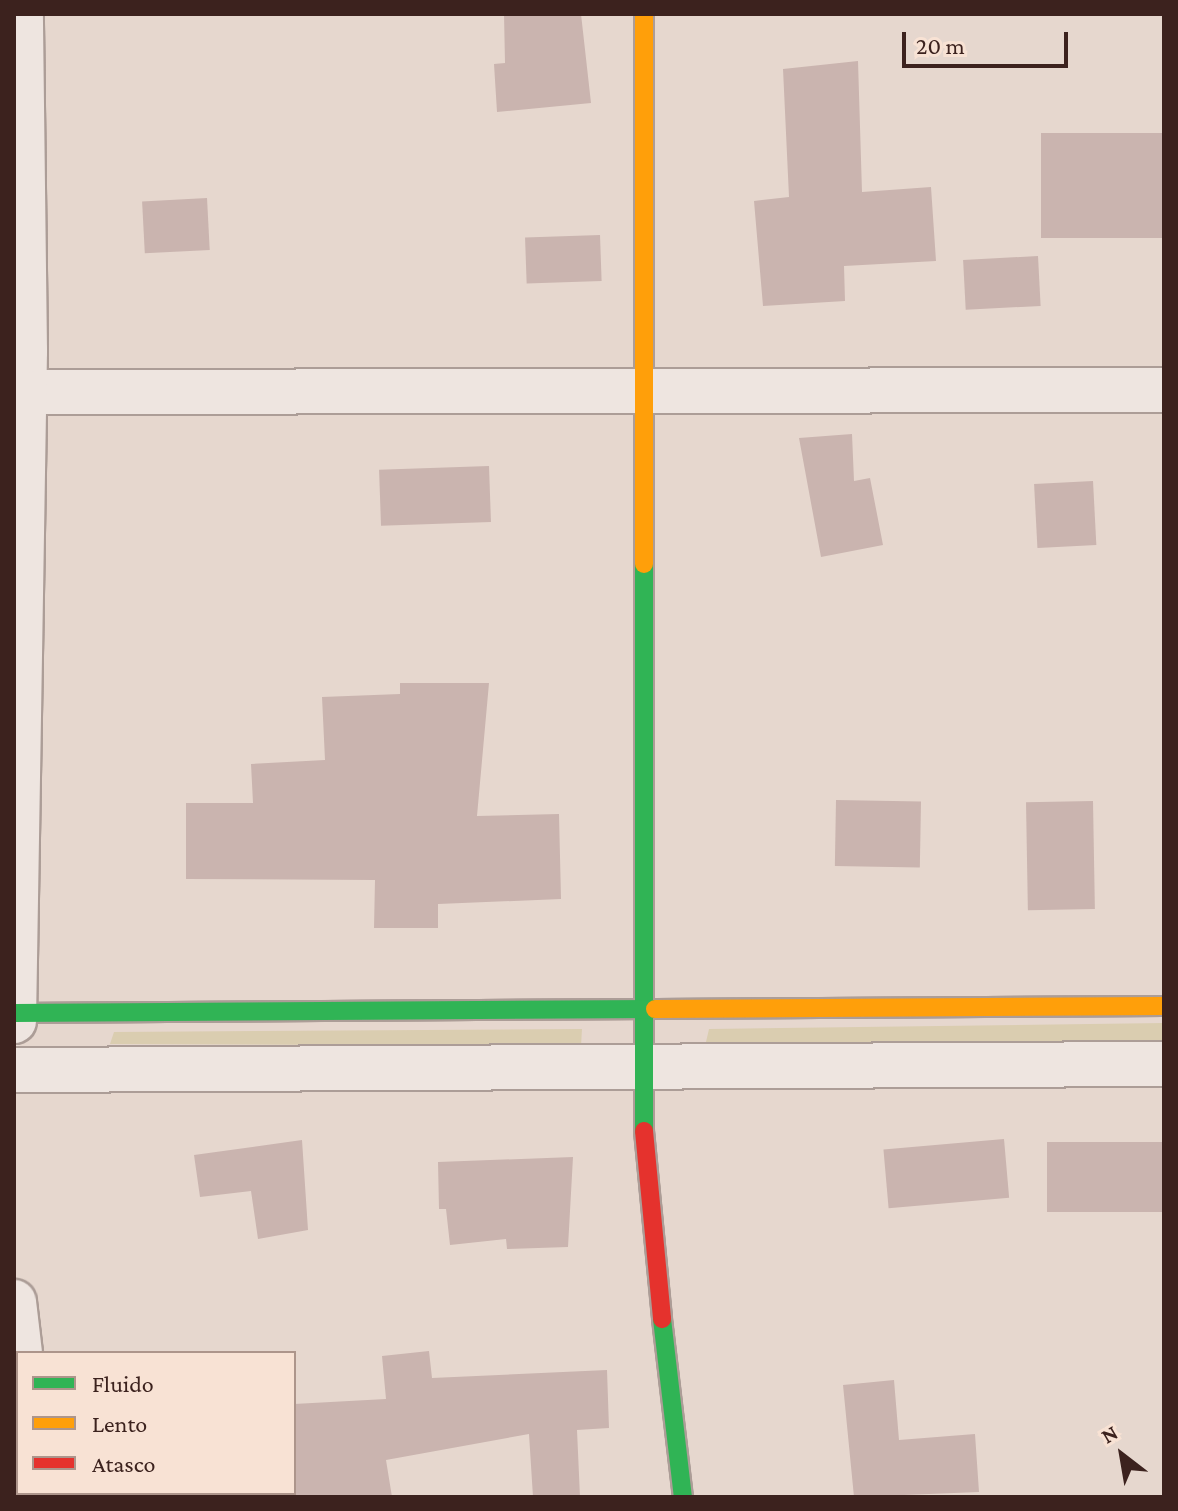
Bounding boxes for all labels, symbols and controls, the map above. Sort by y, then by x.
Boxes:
scale bar [906,16,1072,66]
text: 20 m [916,32,965,59]
legend [16,1351,296,1495]
text: Fluido [92,1370,154,1397]
text: Lento [92,1410,147,1437]
north arrow [1082,1415,1162,1495]
text: N [1097,1419,1122,1449]
text: Atasco [92,1450,156,1477]

